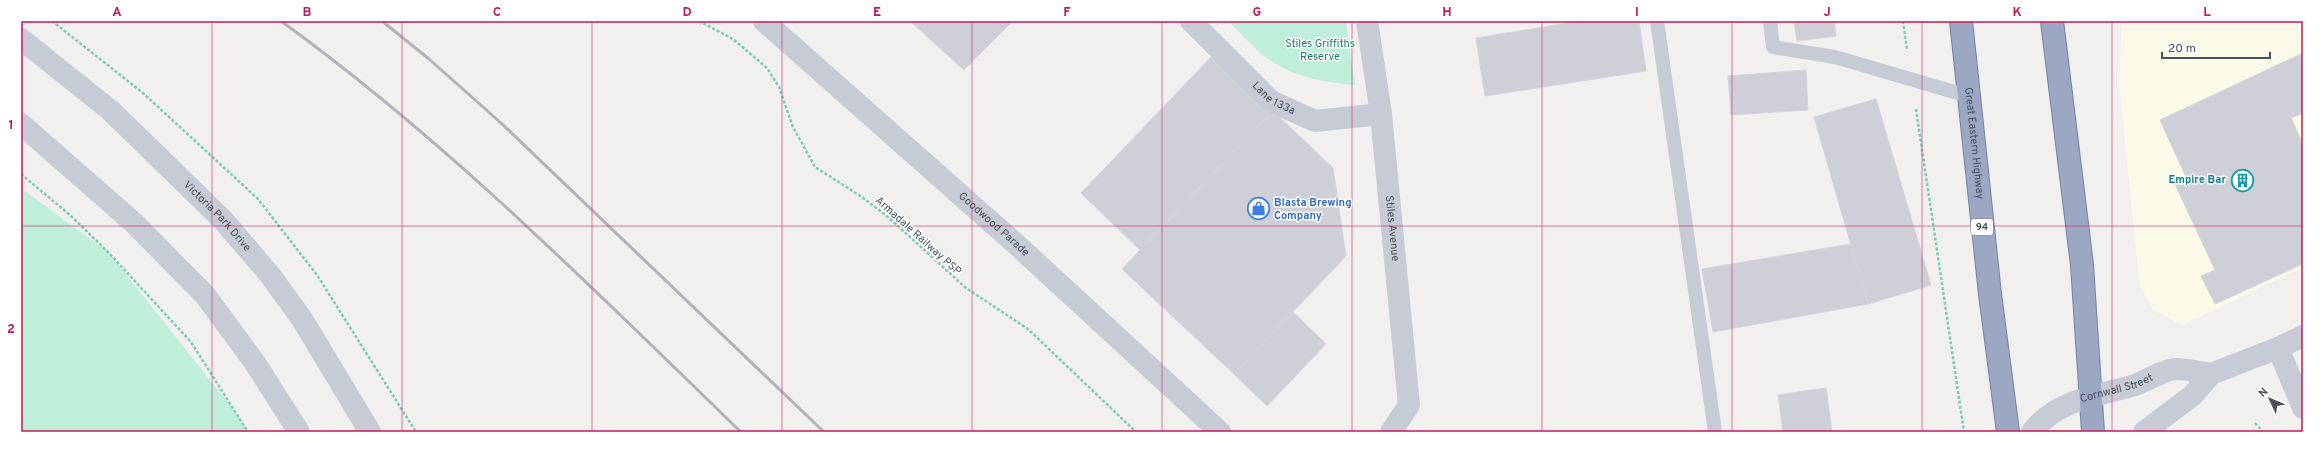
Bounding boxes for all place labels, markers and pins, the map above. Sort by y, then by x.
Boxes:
building icon: Empire Bar [2229,167,2255,193]
place label: Empire Bar [2168,173,2226,187]
shop icon: Blasta Brewing Company [1246,196,1272,222]
place label: Blasta Brewing Company [1274,196,1352,223]

